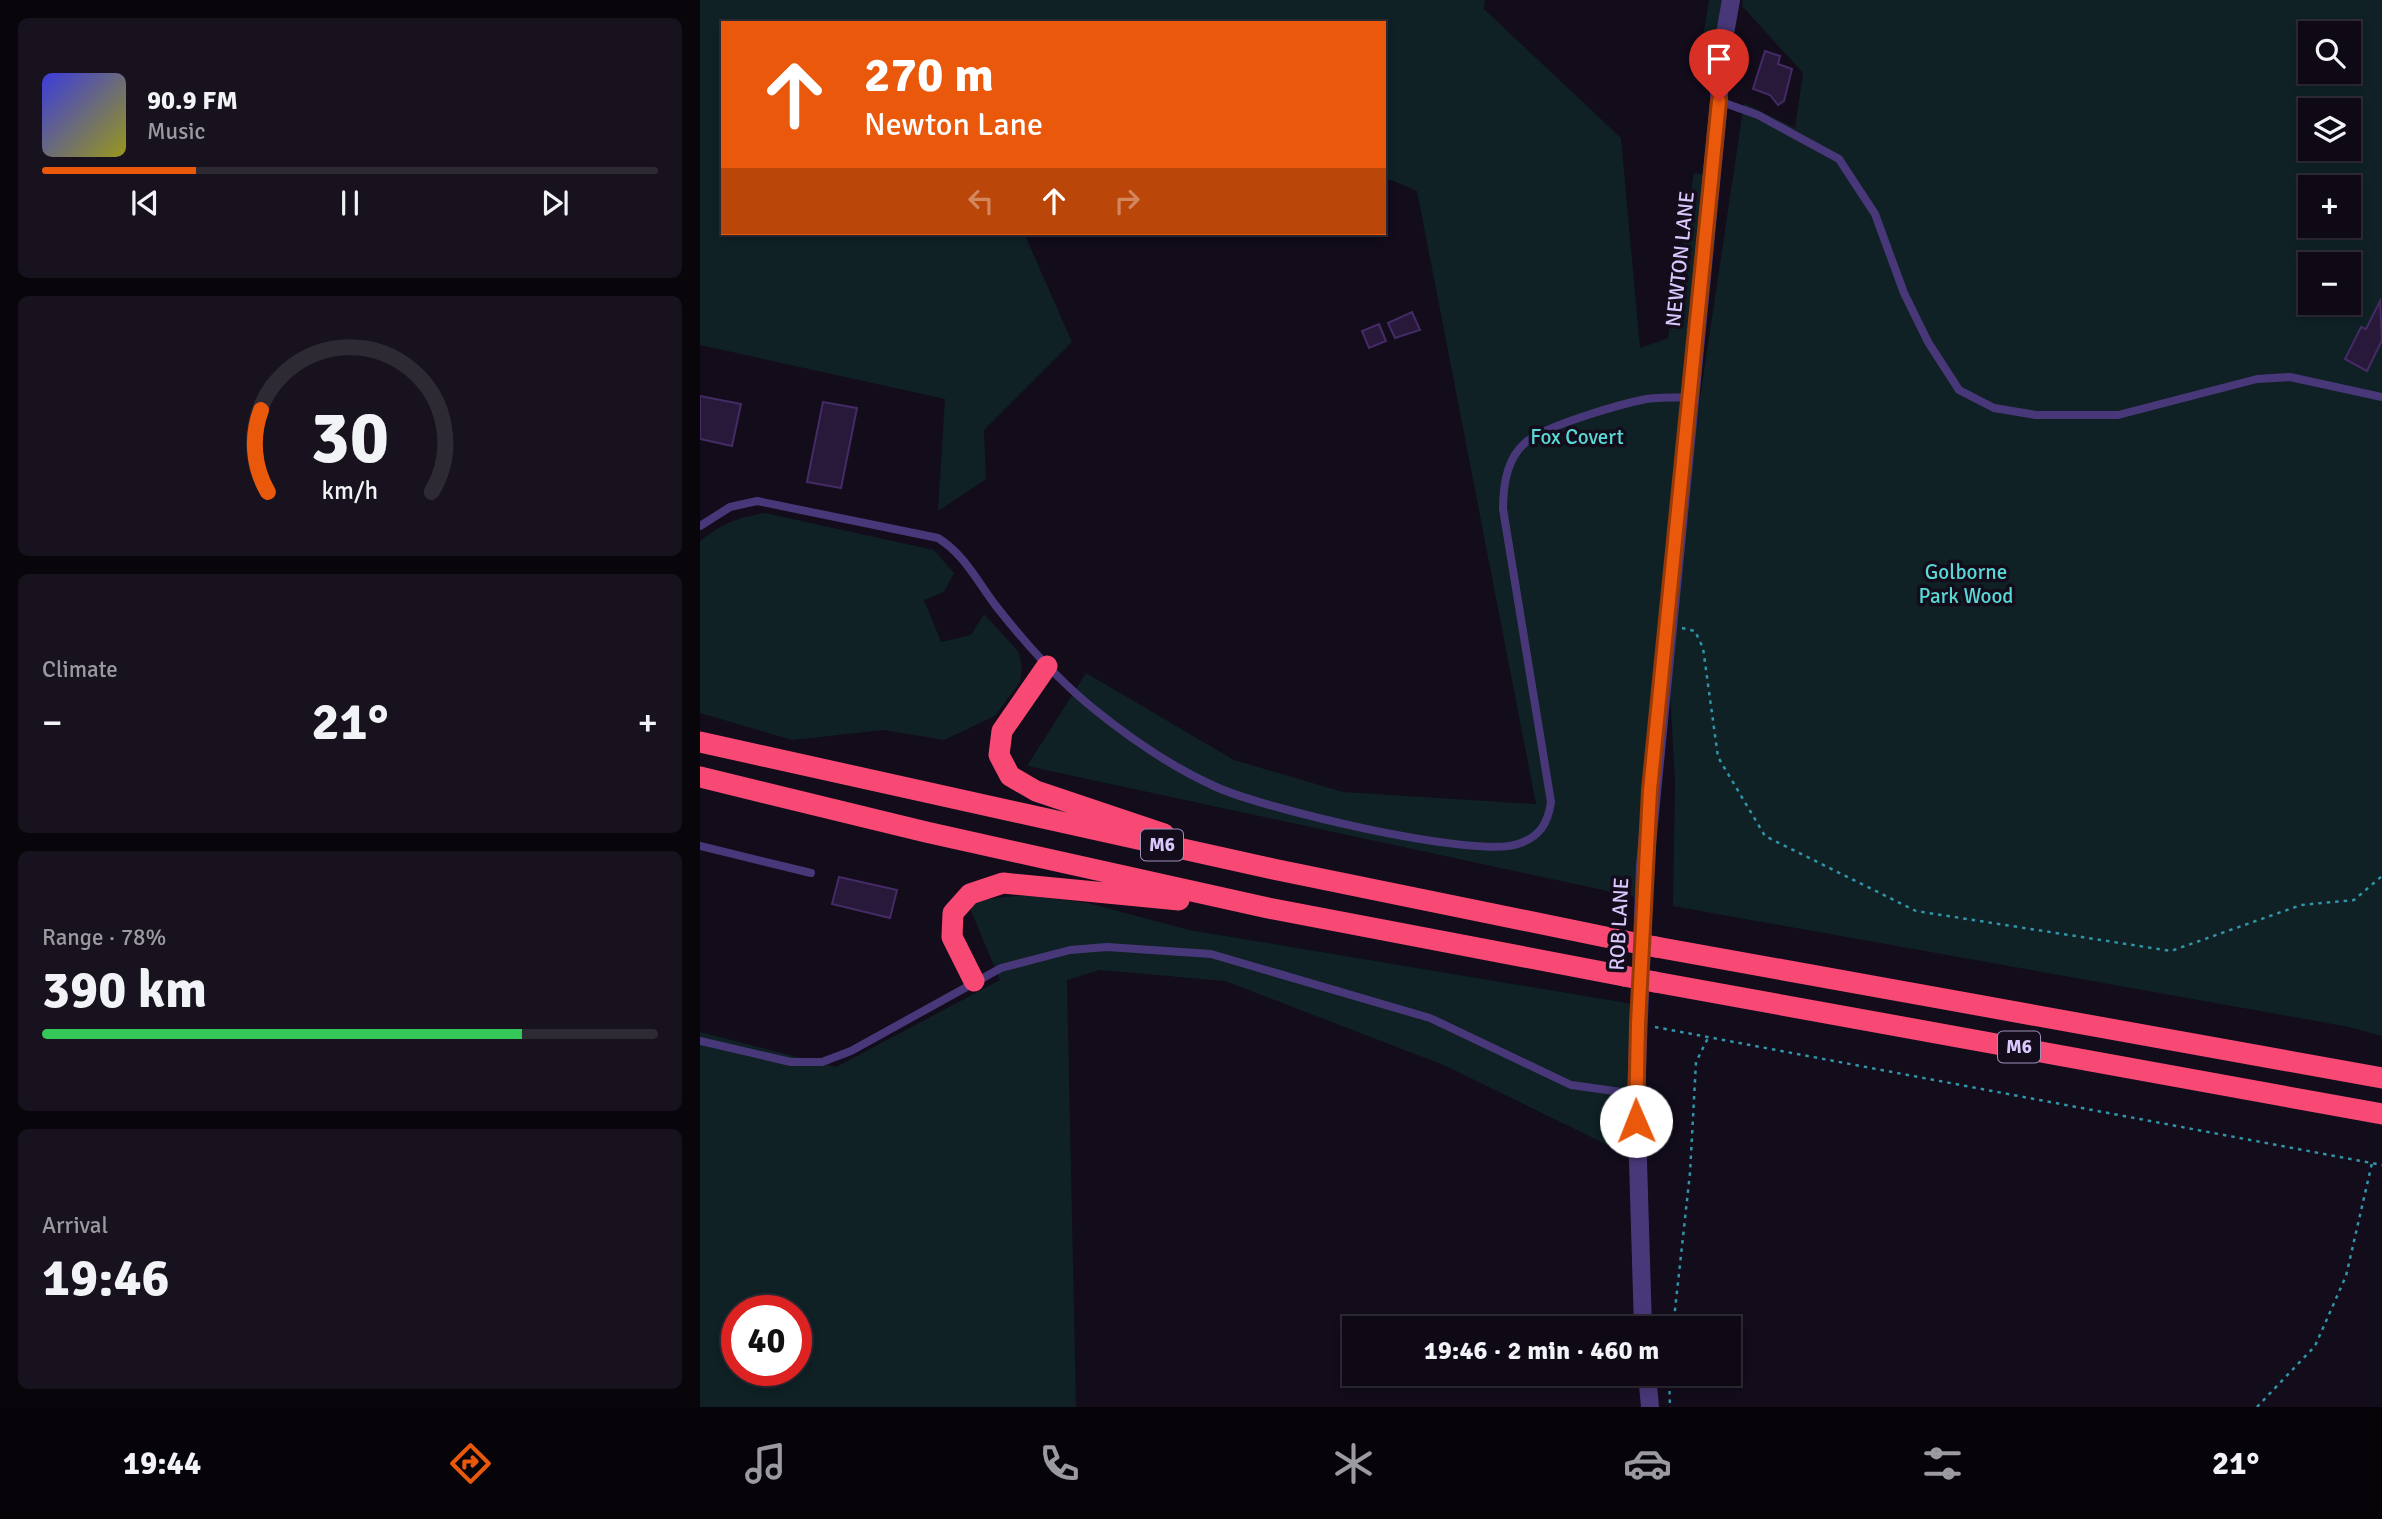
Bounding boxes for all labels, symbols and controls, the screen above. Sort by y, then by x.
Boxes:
map controls [2298,21,2361,315]
button: search [2298,21,2361,84]
pin [1689,29,1749,101]
icon: arrive [1700,40,1738,78]
text: 270 m [864,45,994,105]
icon: ahead [749,49,840,140]
text: 90.9 FM [147,85,238,117]
button: layers [2298,98,2361,161]
text: Newton Lane [864,105,1043,144]
text: Music [147,117,205,146]
button: + [2298,175,2361,238]
icon: left [962,182,1000,220]
icon: ahead [1035,182,1073,220]
icon: right [1108,182,1146,220]
icon: previous [126,184,164,222]
icon: pause [331,184,369,222]
icon: next [536,184,574,222]
street label: NEWTON LANE [1660,190,1700,328]
button: − [2298,252,2361,315]
text: 30 [311,394,389,483]
park label: Fox Covert [1530,424,1624,450]
text: km/h [322,474,378,505]
park label: Golborne Park Wood [1919,559,2013,609]
text: Climate [42,655,118,684]
text: 21° [312,690,388,754]
text: − [42,699,63,746]
text: + [637,699,658,746]
road number: M6 [1141,830,1183,860]
street label: ROB LANE [1604,877,1634,971]
text: Range · 78% [42,923,166,952]
text: 390 km [42,958,207,1022]
road number: M6 [1998,1032,2040,1063]
position arrow [1599,1084,1673,1158]
text: Arrival [42,1211,108,1240]
text: 19:46 [42,1246,170,1310]
speed limit sign: 40 [721,1295,812,1386]
text: 19:46 · 2 min · 460 m [1424,1335,1659,1367]
icon: directions [446,1439,495,1488]
icon: music [741,1439,790,1488]
icon: phone [1035,1439,1084,1488]
icon: climate [1329,1439,1378,1488]
icon: car [1623,1439,1672,1488]
icon: filters [1918,1439,1967,1488]
text: 19:44 [123,1444,201,1483]
text: 21° [2212,1444,2259,1483]

